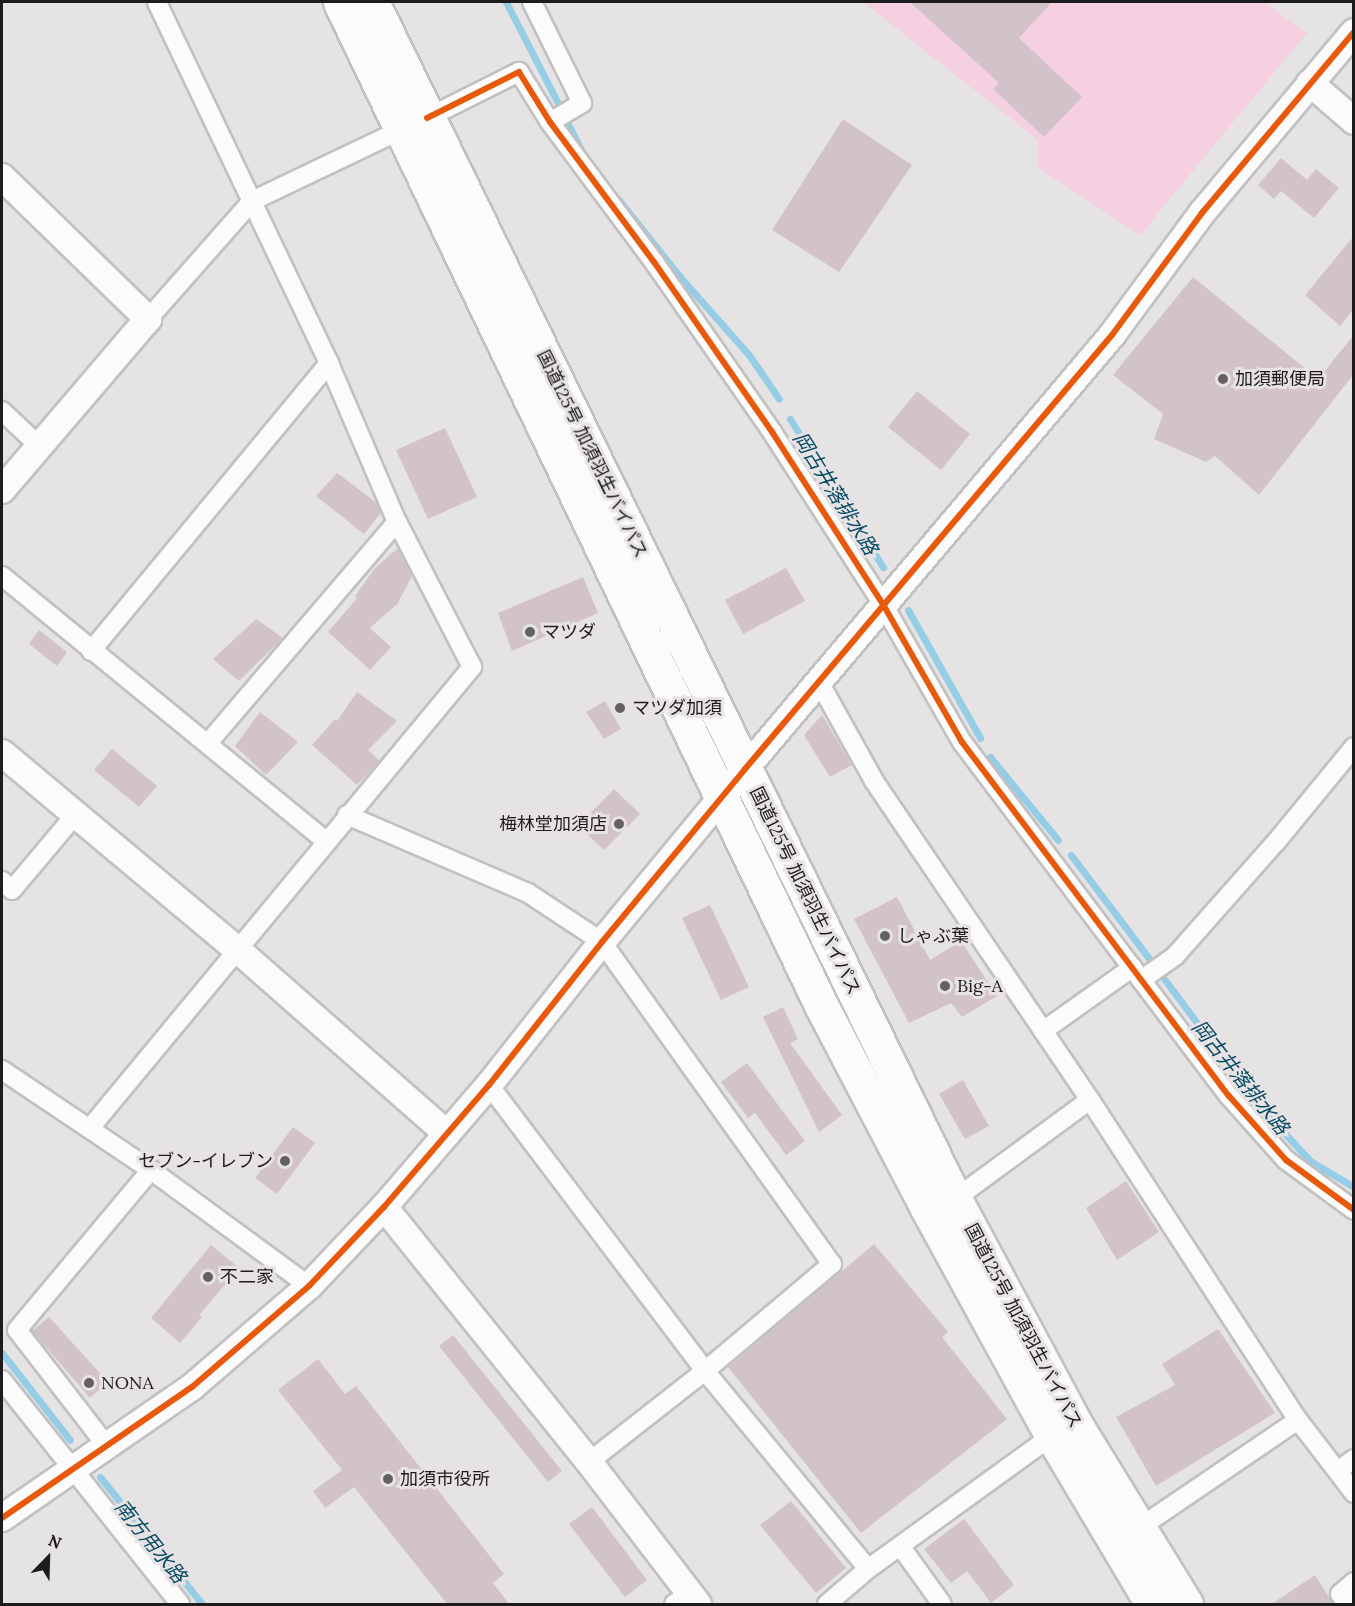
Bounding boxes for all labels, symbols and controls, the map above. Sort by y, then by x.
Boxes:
street label: 国道125号 加須羽生バイパス [532,346,652,562]
place label: 加須郵便局 [1235,368,1325,390]
marker: 加須郵便局 [1216,372,1230,386]
water label: 岡古井落排水路 [789,427,883,559]
place label: マツダ [542,621,596,643]
marker: マツダ [523,625,537,639]
place label: マツダ加須 [632,697,722,719]
marker: マツダ加須 [613,701,627,715]
street label: 国道125号 加須羽生バイパス [745,783,865,999]
place label: 梅林堂加須店 [499,813,607,835]
marker: 梅林堂加須店 [612,817,626,831]
place label: しゃぶ葉 [897,925,969,947]
marker: しゃぶ葉 [878,929,892,943]
place label: Big-A [957,975,1003,997]
marker: Big-A [938,979,952,993]
water label: 岡古井落排水路 [1188,1015,1294,1139]
place label: セブン-イレブン [138,1150,273,1172]
marker: セブン-イレブン [278,1154,292,1168]
street label: 国道125号 加須羽生バイパス [960,1220,1086,1432]
place label: 不二家 [220,1266,274,1288]
marker: 不二家 [201,1270,215,1284]
place label: NONA [101,1372,154,1394]
marker: NONA [82,1376,96,1390]
place label: 加須市役所 [400,1468,490,1490]
marker: 加須市役所 [381,1472,395,1486]
water label: 南方用水路 [110,1495,192,1587]
north arrow [18,1528,78,1588]
text: N [45,1530,65,1553]

